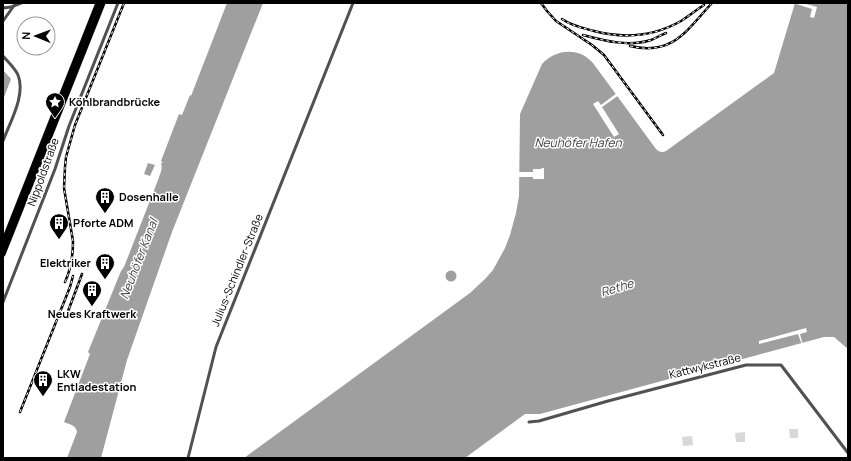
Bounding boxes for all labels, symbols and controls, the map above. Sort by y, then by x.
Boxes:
north arrow [16,16,56,56]
text: N [18,32,33,40]
place icon: Köhlbrandbrücke [44,91,66,119]
place label: Köhlbrandbrücke [69,94,161,109]
water label: Neuhöfer Hafen [534,134,622,151]
street label: Nippoldstraße [23,135,62,208]
building icon: Dosenhalle [94,186,116,214]
place label: Dosenhalle [119,189,179,204]
street label: Julius-Schindler-Straße [207,211,266,328]
building icon: Pforte ADM [48,212,70,240]
water label: Neuhöfer Kanal [115,214,162,301]
place label: Pforte ADM [73,215,133,230]
building icon: Elektriker [94,252,116,280]
place label: Elektriker [40,255,92,270]
water label: Rethe [598,274,636,301]
building icon: Neues Kraftwerk [81,279,103,307]
place label: Neues Kraftwerk [48,306,137,321]
street label: Kattwykstraße [667,349,743,382]
place label: LKW Entladestation [57,366,137,394]
building icon: LKW Entladestation [32,369,54,397]

